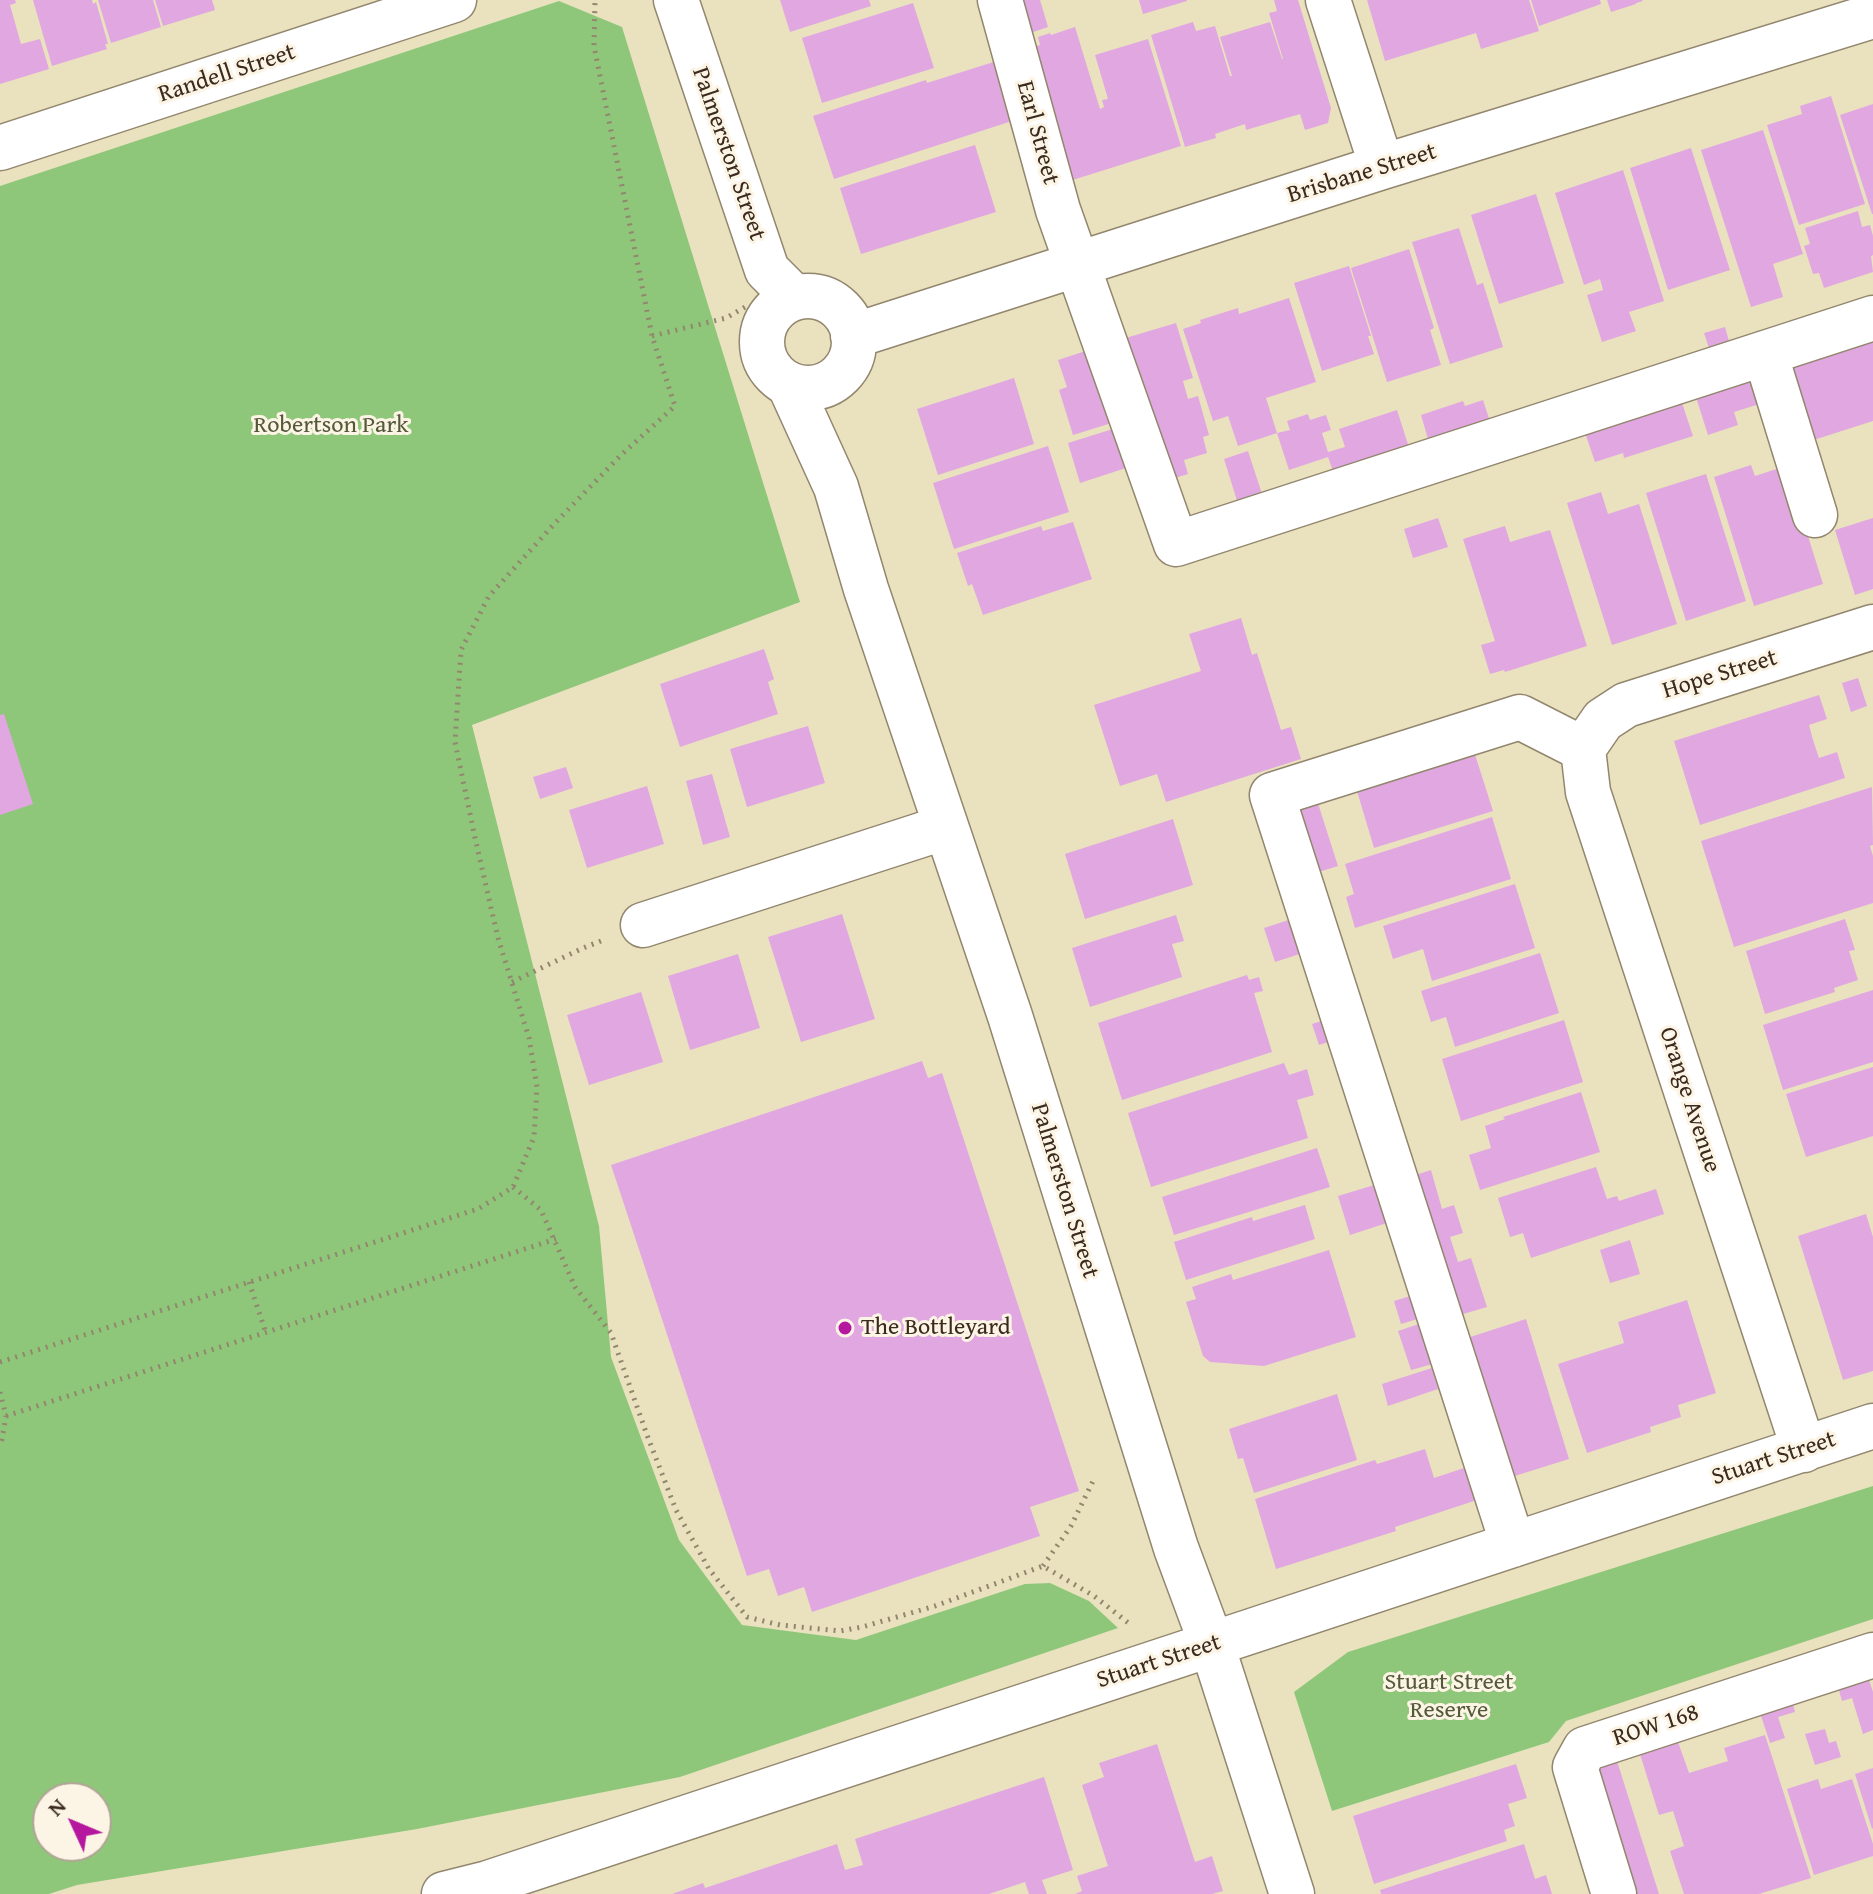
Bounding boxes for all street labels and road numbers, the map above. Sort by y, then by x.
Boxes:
street label: Randell Street [155,38,299,110]
street label: Palmerston Street [685,64,771,244]
street label: Earl Street [1009,78,1065,188]
street label: Brisbane Street [1284,138,1440,210]
street label: Hope Street [1659,644,1781,706]
street label: Orange Avenue [1652,1024,1726,1176]
street label: Palmerston Street [1024,1100,1104,1282]
street label: Stuart Street [1708,1425,1840,1493]
street label: Stuart Street [1093,1628,1225,1696]
street label: ROW 168 [1609,1699,1703,1753]

